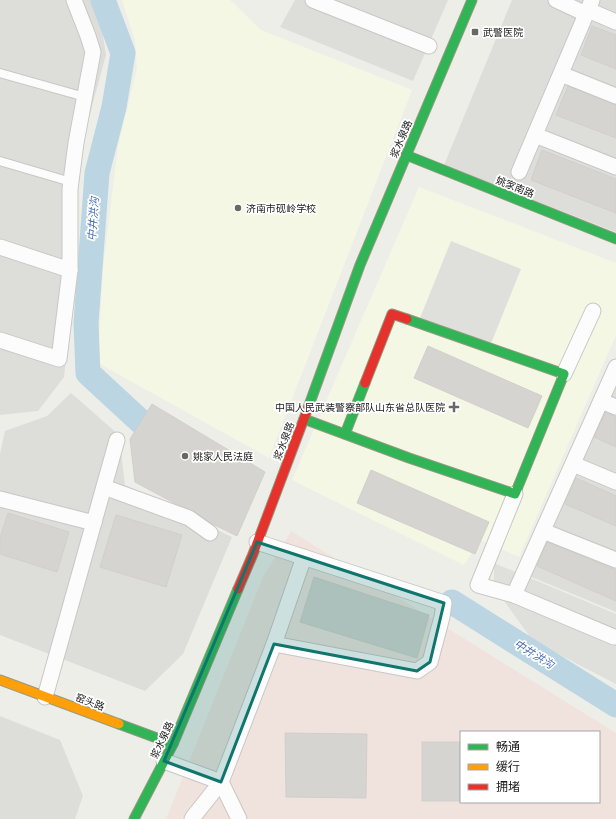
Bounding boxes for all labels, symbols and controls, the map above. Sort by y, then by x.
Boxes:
place label: 武警医院 [483,26,523,39]
marker: 武警医院 [470,27,480,37]
street label: 浆水泉路 [387,118,415,160]
street label: 姚家南路 [494,173,536,201]
water label: 中井洪沟 [84,196,102,241]
place label: 济南市砚岭学校 [246,202,316,215]
marker: 济南市砚岭学校 [233,203,243,213]
place label: 中国人民武装警察部队山东省总队医院 [275,401,445,414]
marker: 中国人民武装警察部队山东省总队医院 [448,401,460,413]
street label: 浆水泉路 [271,420,297,462]
place label: 姚家人民法庭 [193,450,253,463]
marker: 姚家人民法庭 [180,451,190,461]
water label: 中井洪沟 [512,636,557,672]
street label: 窑头路 [74,691,106,713]
street label: 浆水泉路 [148,719,176,761]
legend [460,731,600,803]
text: 畅通 [496,739,520,754]
text: 缓行 [496,759,520,774]
text: 拥堵 [496,779,520,794]

